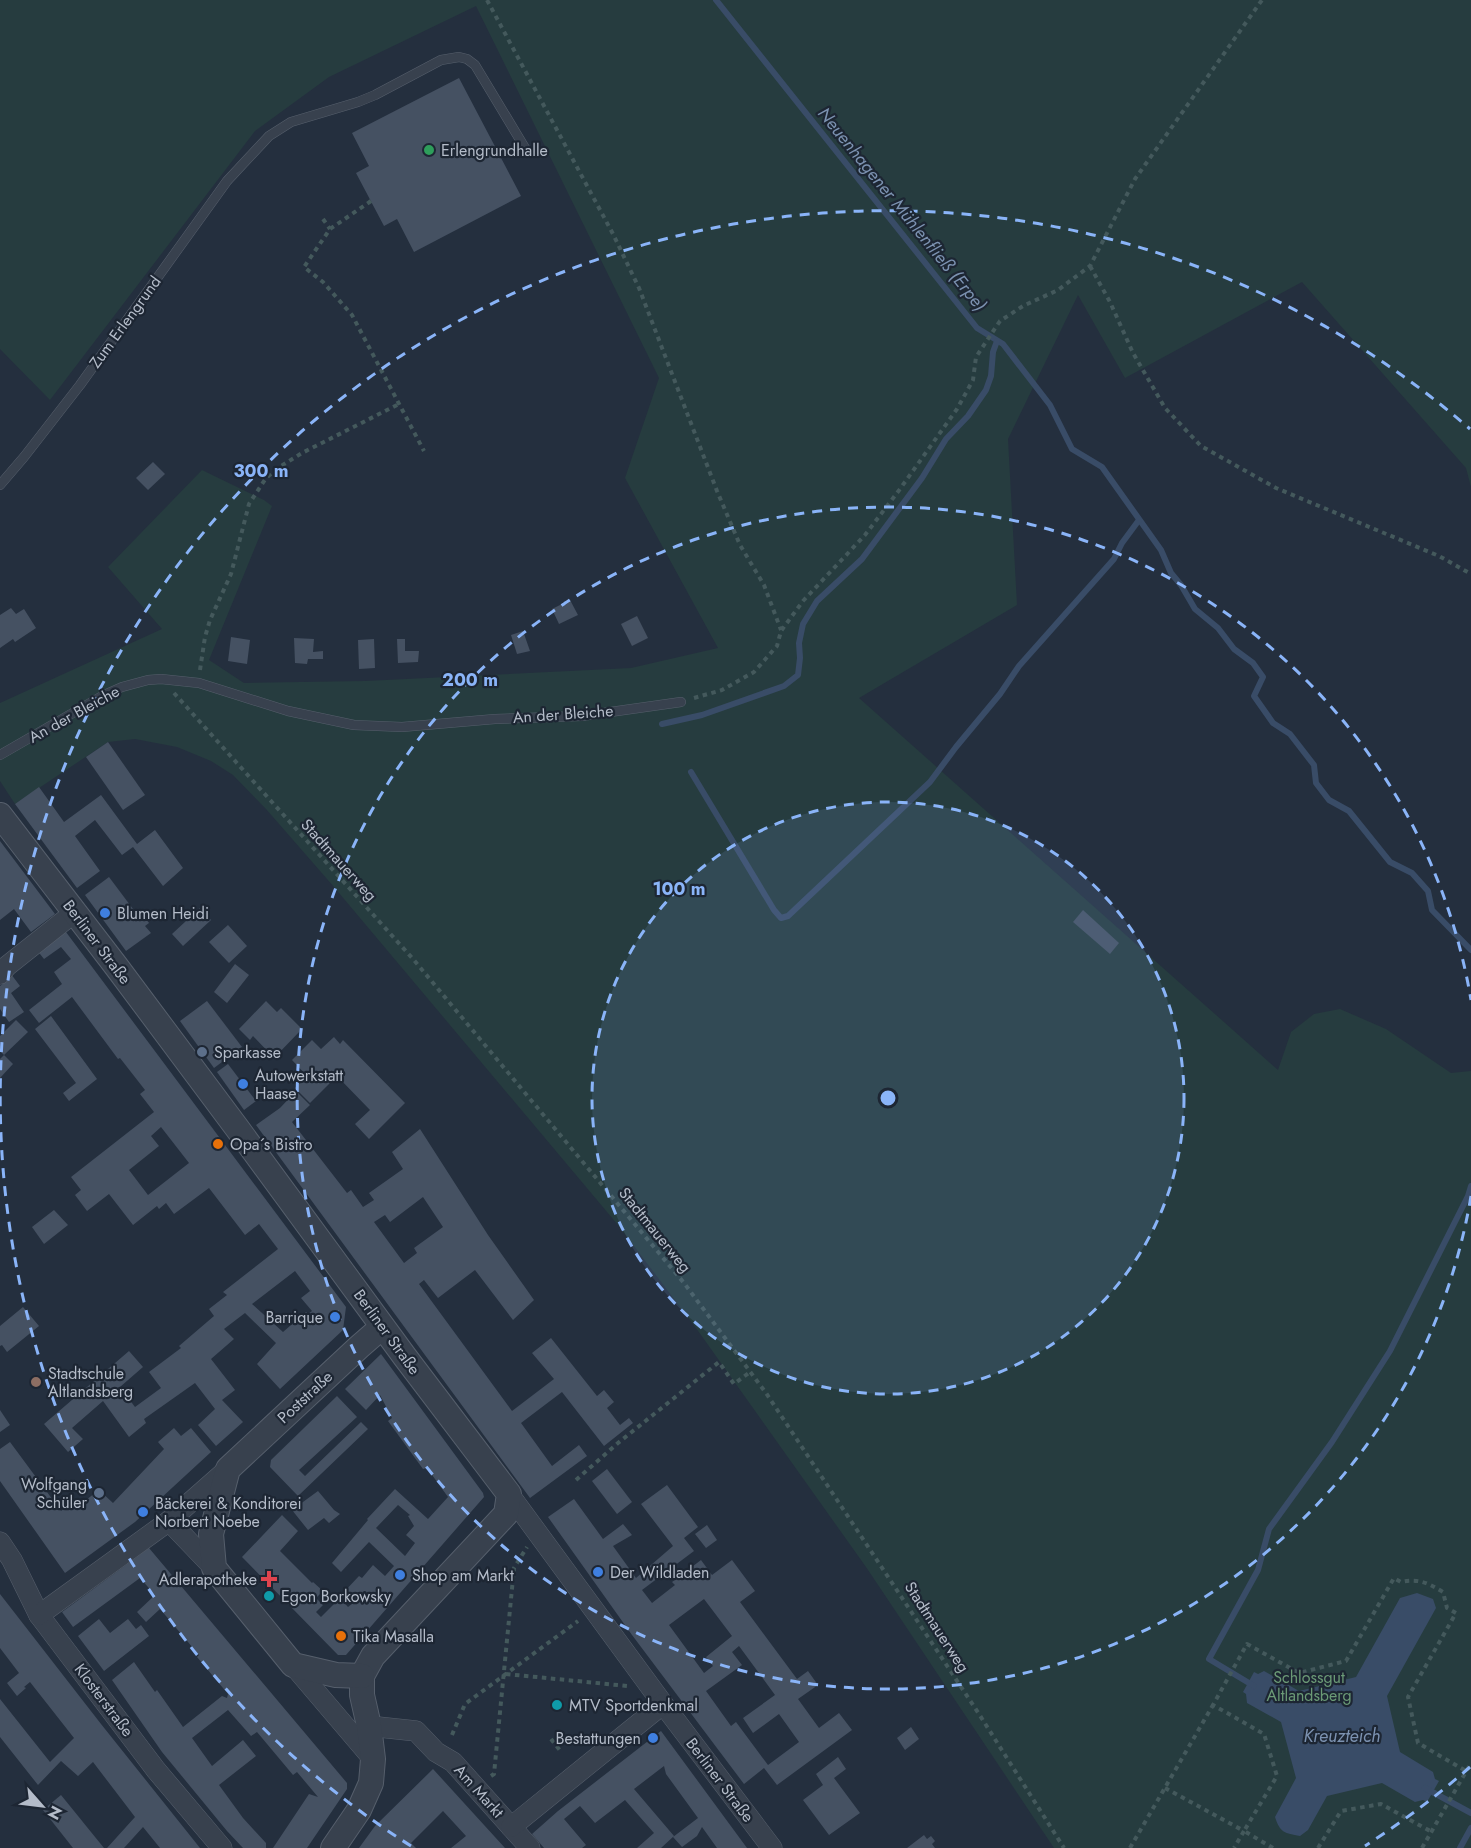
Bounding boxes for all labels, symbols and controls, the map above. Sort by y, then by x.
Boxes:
water label: Neuenhagener Mühlenfließ (Erpe) [811,101,993,317]
place label: Erlengrundhalle [441,139,548,162]
marker: Erlengrundhalle [422,143,436,157]
street label: Zum Erlengrund [84,271,166,373]
text: 300 m [233,458,289,484]
text: 200 m [442,667,498,693]
street label: An der Bleiche [24,680,124,748]
street label: An der Bleiche [512,699,614,729]
street label: Stadtmauerweg [296,814,382,906]
text: 100 m [652,876,706,902]
street label: Berliner Straße [58,895,136,989]
place label: Blumen Heidi [117,902,209,925]
marker: Blumen Heidi [98,906,112,920]
place label: Sparkasse [214,1041,281,1064]
marker: Sparkasse [195,1045,209,1059]
place label: Autowerkstatt Haase [255,1064,343,1105]
marker: Autowerkstatt Haase [236,1077,250,1091]
centre of rings [878,1088,898,1108]
place label: Opa´s Bistro [230,1133,313,1156]
marker: Opa´s Bistro [211,1137,225,1151]
street label: Stadtmauerweg [613,1182,697,1278]
street label: Berliner Straße [348,1285,426,1379]
place label: Barrique [265,1306,323,1329]
marker: Barrique [328,1310,342,1324]
place label: Stadtschule Altlandsberg [48,1362,133,1403]
street label: Poststraße [272,1365,338,1429]
marker: Stadtschule Altlandsberg [29,1375,43,1389]
place label: Wolfgang Schüler [21,1473,88,1514]
marker: Wolfgang Schüler [92,1486,106,1500]
place label: Bäckerei & Konditorei Norbert Noebe [155,1492,302,1533]
marker: Bäckerei & Konditorei Norbert Noebe [136,1505,150,1519]
place label: Der Wildladen [610,1561,709,1584]
place label: Shop am Markt [412,1564,514,1587]
marker: Der Wildladen [591,1565,605,1579]
place label: Adlerapotheke [159,1568,257,1591]
marker: Shop am Markt [393,1568,407,1582]
marker: Adlerapotheke [262,1572,276,1586]
street label: Stadtmauerweg [899,1577,975,1677]
place label: Egon Borkowsky [281,1585,392,1608]
marker: Egon Borkowsky [262,1589,276,1603]
place label: Tika Masalla [353,1625,434,1648]
marker: Tika Masalla [334,1629,348,1643]
street label: Klosterstraße [69,1659,139,1741]
park label: Schlossgut Altlandsberg [1266,1666,1352,1707]
place label: MTV Sportdenkmal [569,1694,698,1717]
marker: MTV Sportdenkmal [550,1698,564,1712]
water label: Kreuzteich [1303,1723,1381,1749]
place label: Bestattungen [556,1727,641,1750]
marker: Bestattungen [646,1731,660,1745]
street label: Berliner Straße [681,1733,759,1827]
street label: Am Markt [449,1759,509,1823]
north arrow [12,1776,72,1836]
text: N [42,1802,68,1824]

